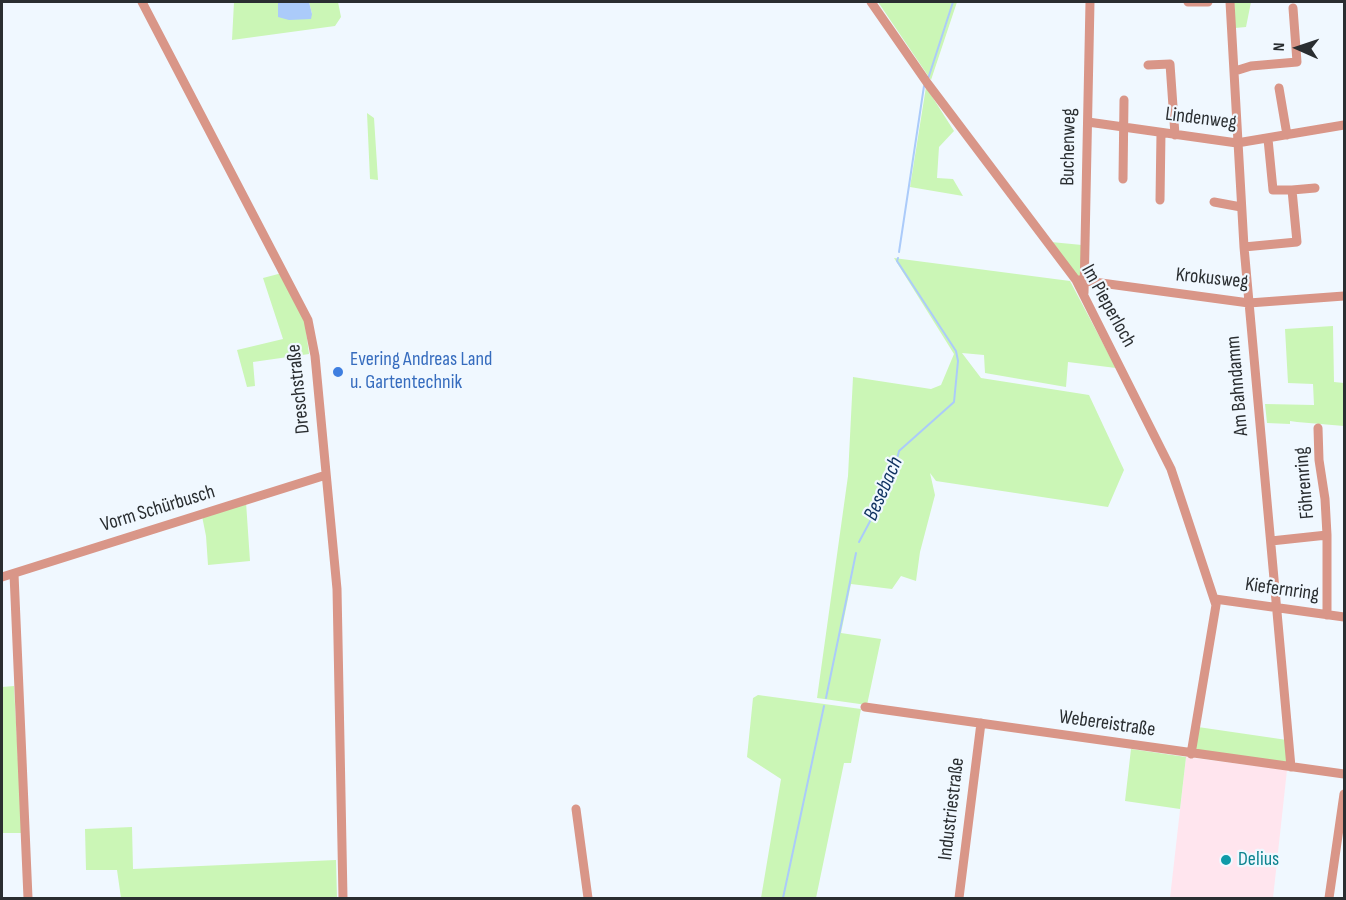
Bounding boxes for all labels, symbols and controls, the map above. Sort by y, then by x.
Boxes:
north arrow [1268,18,1328,78]
text: N [1270,42,1289,52]
street label: Lindenweg [1164,103,1238,135]
street label: Buchenweg [1056,108,1082,186]
street label: Im Pieperloch [1075,260,1141,352]
street label: Krokusweg [1174,263,1250,295]
street label: Am Bahndamm [1222,335,1254,437]
street label: Dreschstraße [282,343,316,435]
place label: Evering Andreas Land u. Gartentechnik [350,348,492,395]
marker: Evering Andreas Land u. Gartentechnik [331,365,345,379]
street label: Föhrenring [1290,446,1320,520]
water label: Besebach [859,453,909,525]
street label: Vorm Schürbusch [98,480,218,538]
street label: Kiefernring [1243,573,1321,607]
street label: Webereistraße [1057,705,1157,743]
street label: Industriestraße [934,756,970,862]
place label: Delius [1238,848,1279,872]
marker: Delius [1219,853,1233,867]

